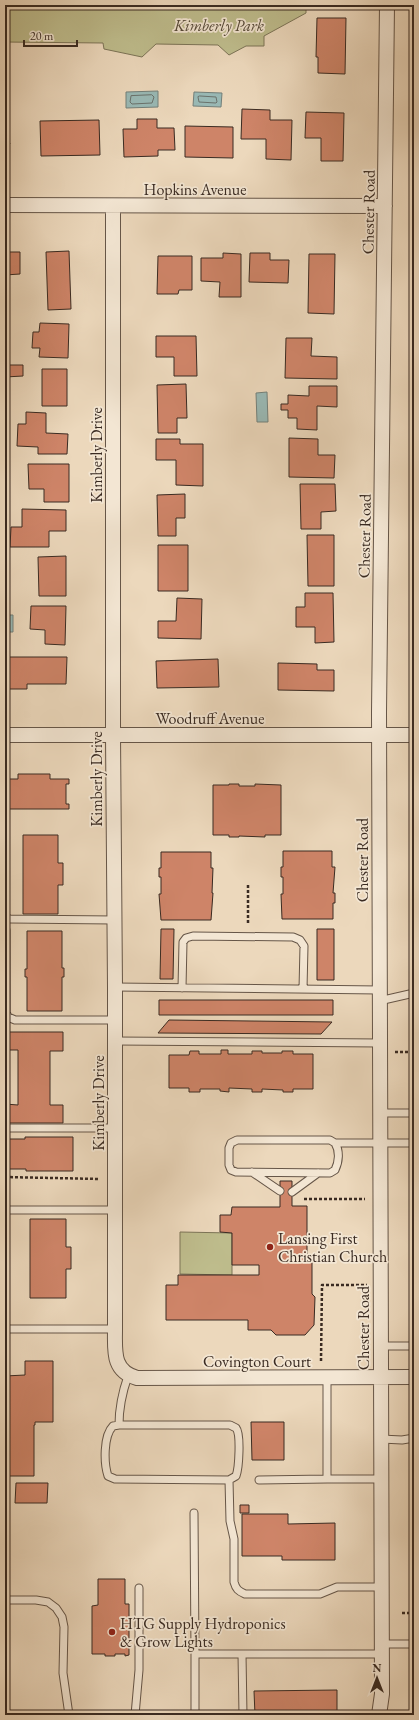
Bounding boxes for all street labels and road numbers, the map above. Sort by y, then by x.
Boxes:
street label: Chester Road [357,169,380,254]
street label: Hopkins Avenue [143,179,247,200]
street label: Kimberly Drive [86,407,107,503]
street label: Chester Road [353,493,376,578]
street label: Woodruff Avenue [155,708,265,729]
street label: Kimberly Drive [86,731,107,827]
street label: Chester Road [352,817,373,902]
street label: Kimberly Drive [88,1055,109,1151]
street label: Chester Road [353,1285,374,1370]
street label: Covington Court [203,1351,311,1372]

